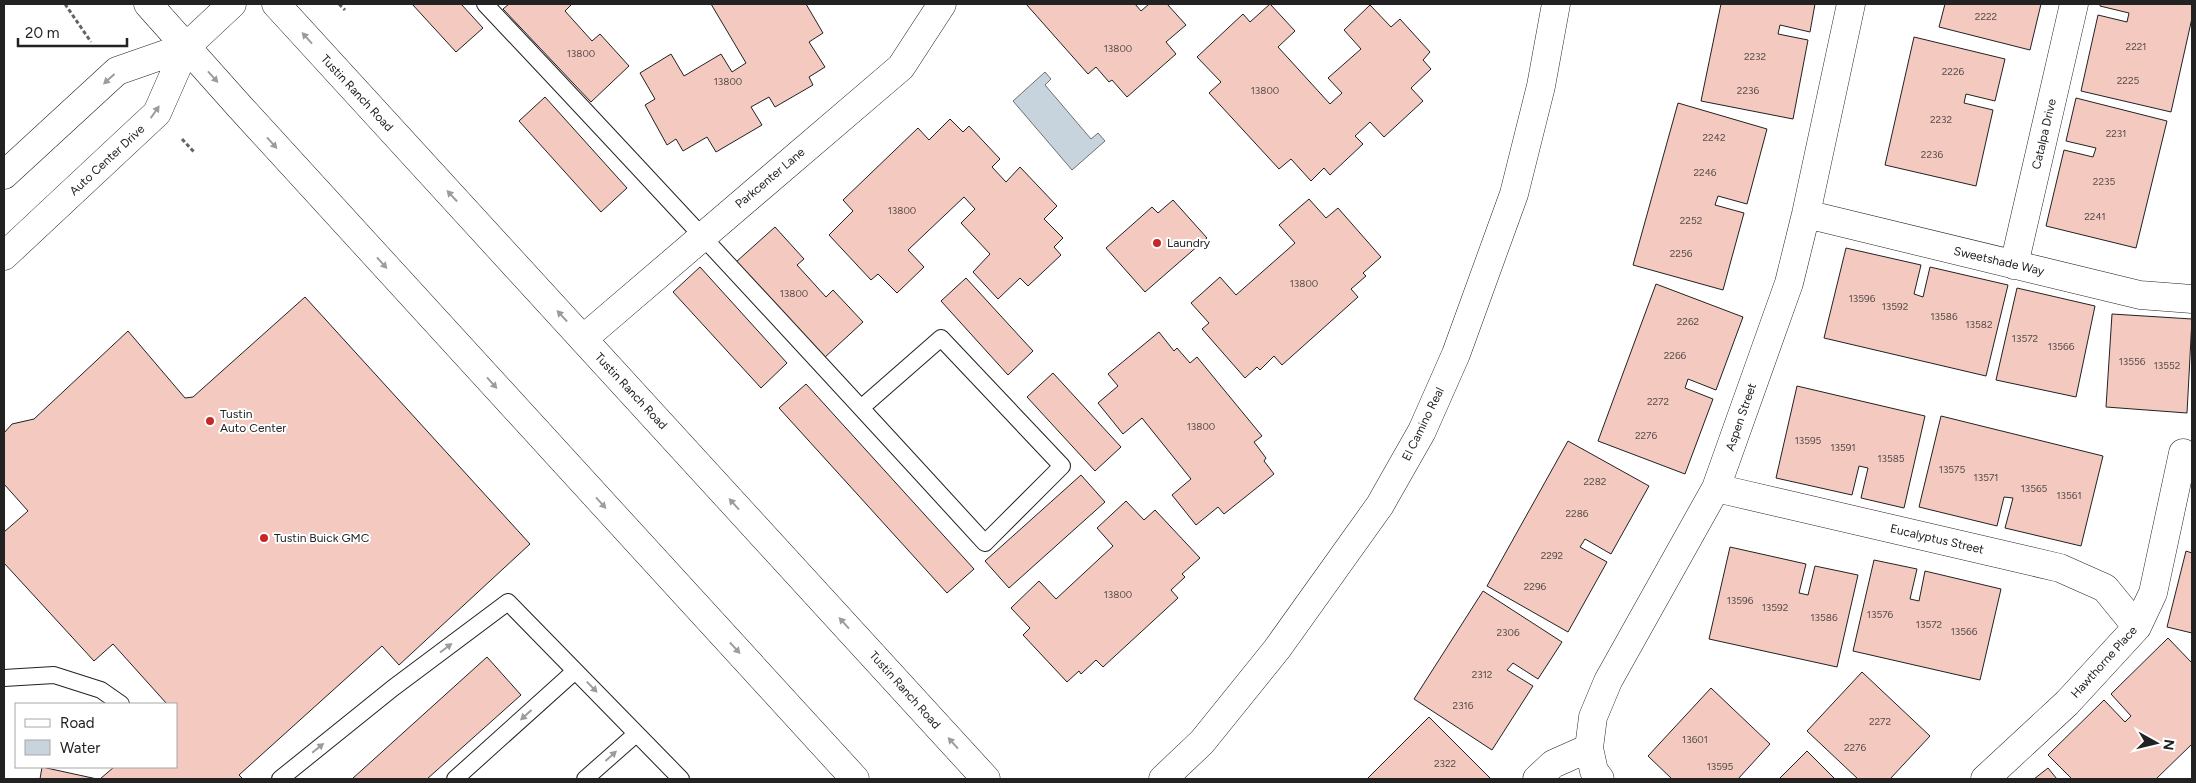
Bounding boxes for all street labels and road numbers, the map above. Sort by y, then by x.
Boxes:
street label: Tustin Ranch Road [318,52,396,134]
street label: Catalpa Drive [2029,97,2059,171]
street label: Auto Center Drive [67,122,148,198]
street label: Parkcenter Lane [733,145,808,211]
street label: Sweetshade Way [1952,244,2046,278]
street label: Tustin Ranch Road [592,350,670,432]
street label: Aspen Street [1723,381,1759,453]
street label: El Camino Real [1399,385,1447,463]
street label: Eucalyptus Street [1889,521,1986,557]
street label: Hawthorne Place [2068,623,2140,701]
street label: Tustin Ranch Road [867,648,943,732]

